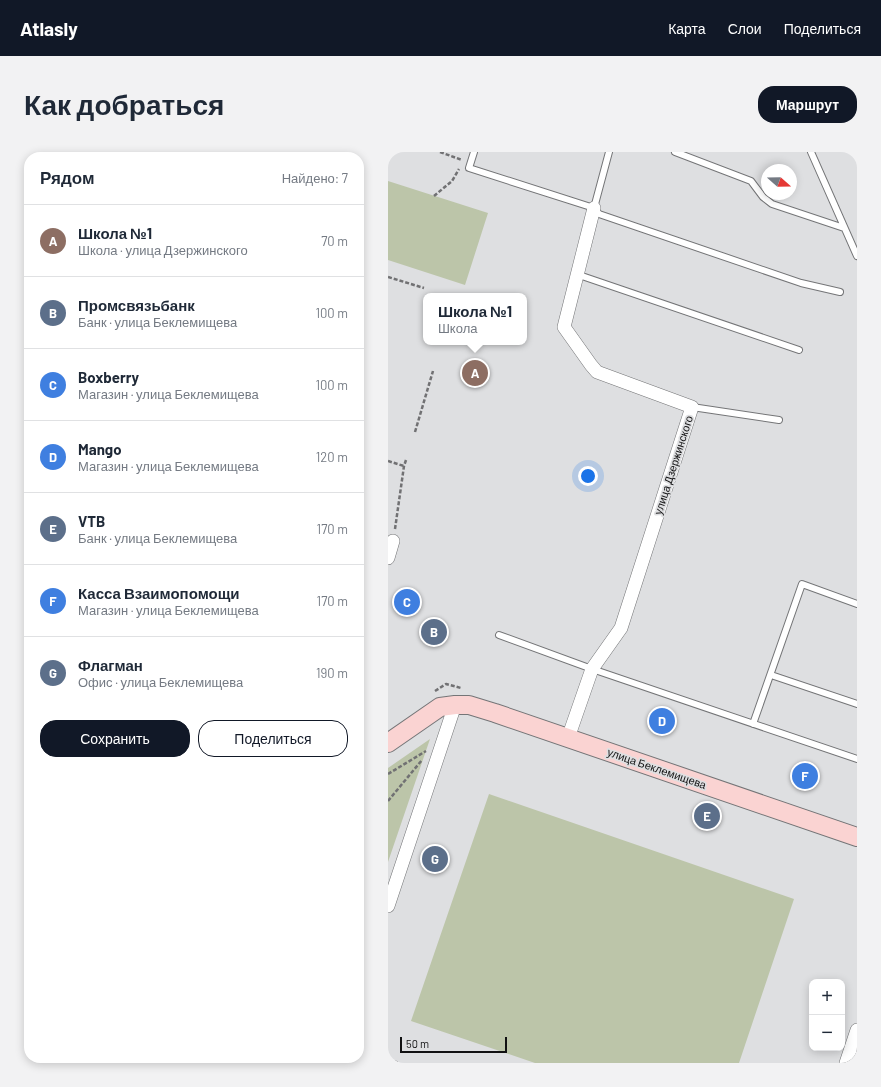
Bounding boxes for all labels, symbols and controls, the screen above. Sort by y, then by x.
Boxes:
text: Atlasly [20,17,78,40]
text: Карта [668,20,706,37]
text: Слои [728,20,762,37]
text: Поделиться [784,20,861,37]
button: Маршрут [758,86,857,123]
text: Как добраться [24,87,224,121]
north arrow [761,164,797,200]
text: Рядом [40,167,95,187]
text: Найдено: 7 [282,170,348,186]
text: Школа №1 [78,224,152,242]
text: A [49,233,57,249]
text: 70 m [321,233,348,249]
text: Школа · улица Дзержинского [78,242,248,258]
popup [423,293,527,345]
text: Промсвязьбанк [78,296,195,314]
text: Школа №1 [438,302,512,320]
text: B [49,305,57,321]
text: 100 m [315,305,348,321]
text: Банк · улица Беклемищева [78,314,237,330]
text: Школа [438,320,477,336]
pin: A [462,358,488,388]
text: Boxberry [78,368,139,386]
text: C [49,377,57,393]
text: 100 m [315,377,348,393]
text: Магазин · улица Беклемищева [78,386,259,402]
street label: улица Дзержинского [651,414,695,516]
text: Mango [78,440,122,458]
text: D [49,449,57,465]
text: 120 m [316,449,348,465]
text: Магазин · улица Беклемищева [78,458,259,474]
your location [578,466,598,486]
text: VTB [78,512,105,530]
text: E [49,521,57,537]
text: 170 m [317,521,348,537]
text: Банк · улица Беклемищева [78,530,237,546]
text: Касса Взаимопомощи [78,584,240,602]
pin: C [394,587,420,617]
text: F [49,593,57,609]
text: 170 m [317,593,348,609]
text: Магазин · улица Беклемищева [78,602,259,618]
pin: B [421,617,447,647]
text: Флагман [78,656,143,674]
text: G [49,665,57,681]
text: 190 m [316,665,348,681]
text: Офис · улица Беклемищева [78,674,243,690]
pin: D [649,706,675,736]
button: Сохранить [40,720,190,757]
button: Поделиться [198,720,348,757]
street label: улица Беклемищева [606,745,709,791]
pin: F [792,761,818,791]
pin: E [694,801,720,831]
pin: G [422,844,448,874]
map controls [809,979,845,1051]
button: + [809,979,845,1015]
button: − [809,1015,845,1051]
scale bar [400,1035,507,1054]
text: 50 m [406,1037,429,1050]

